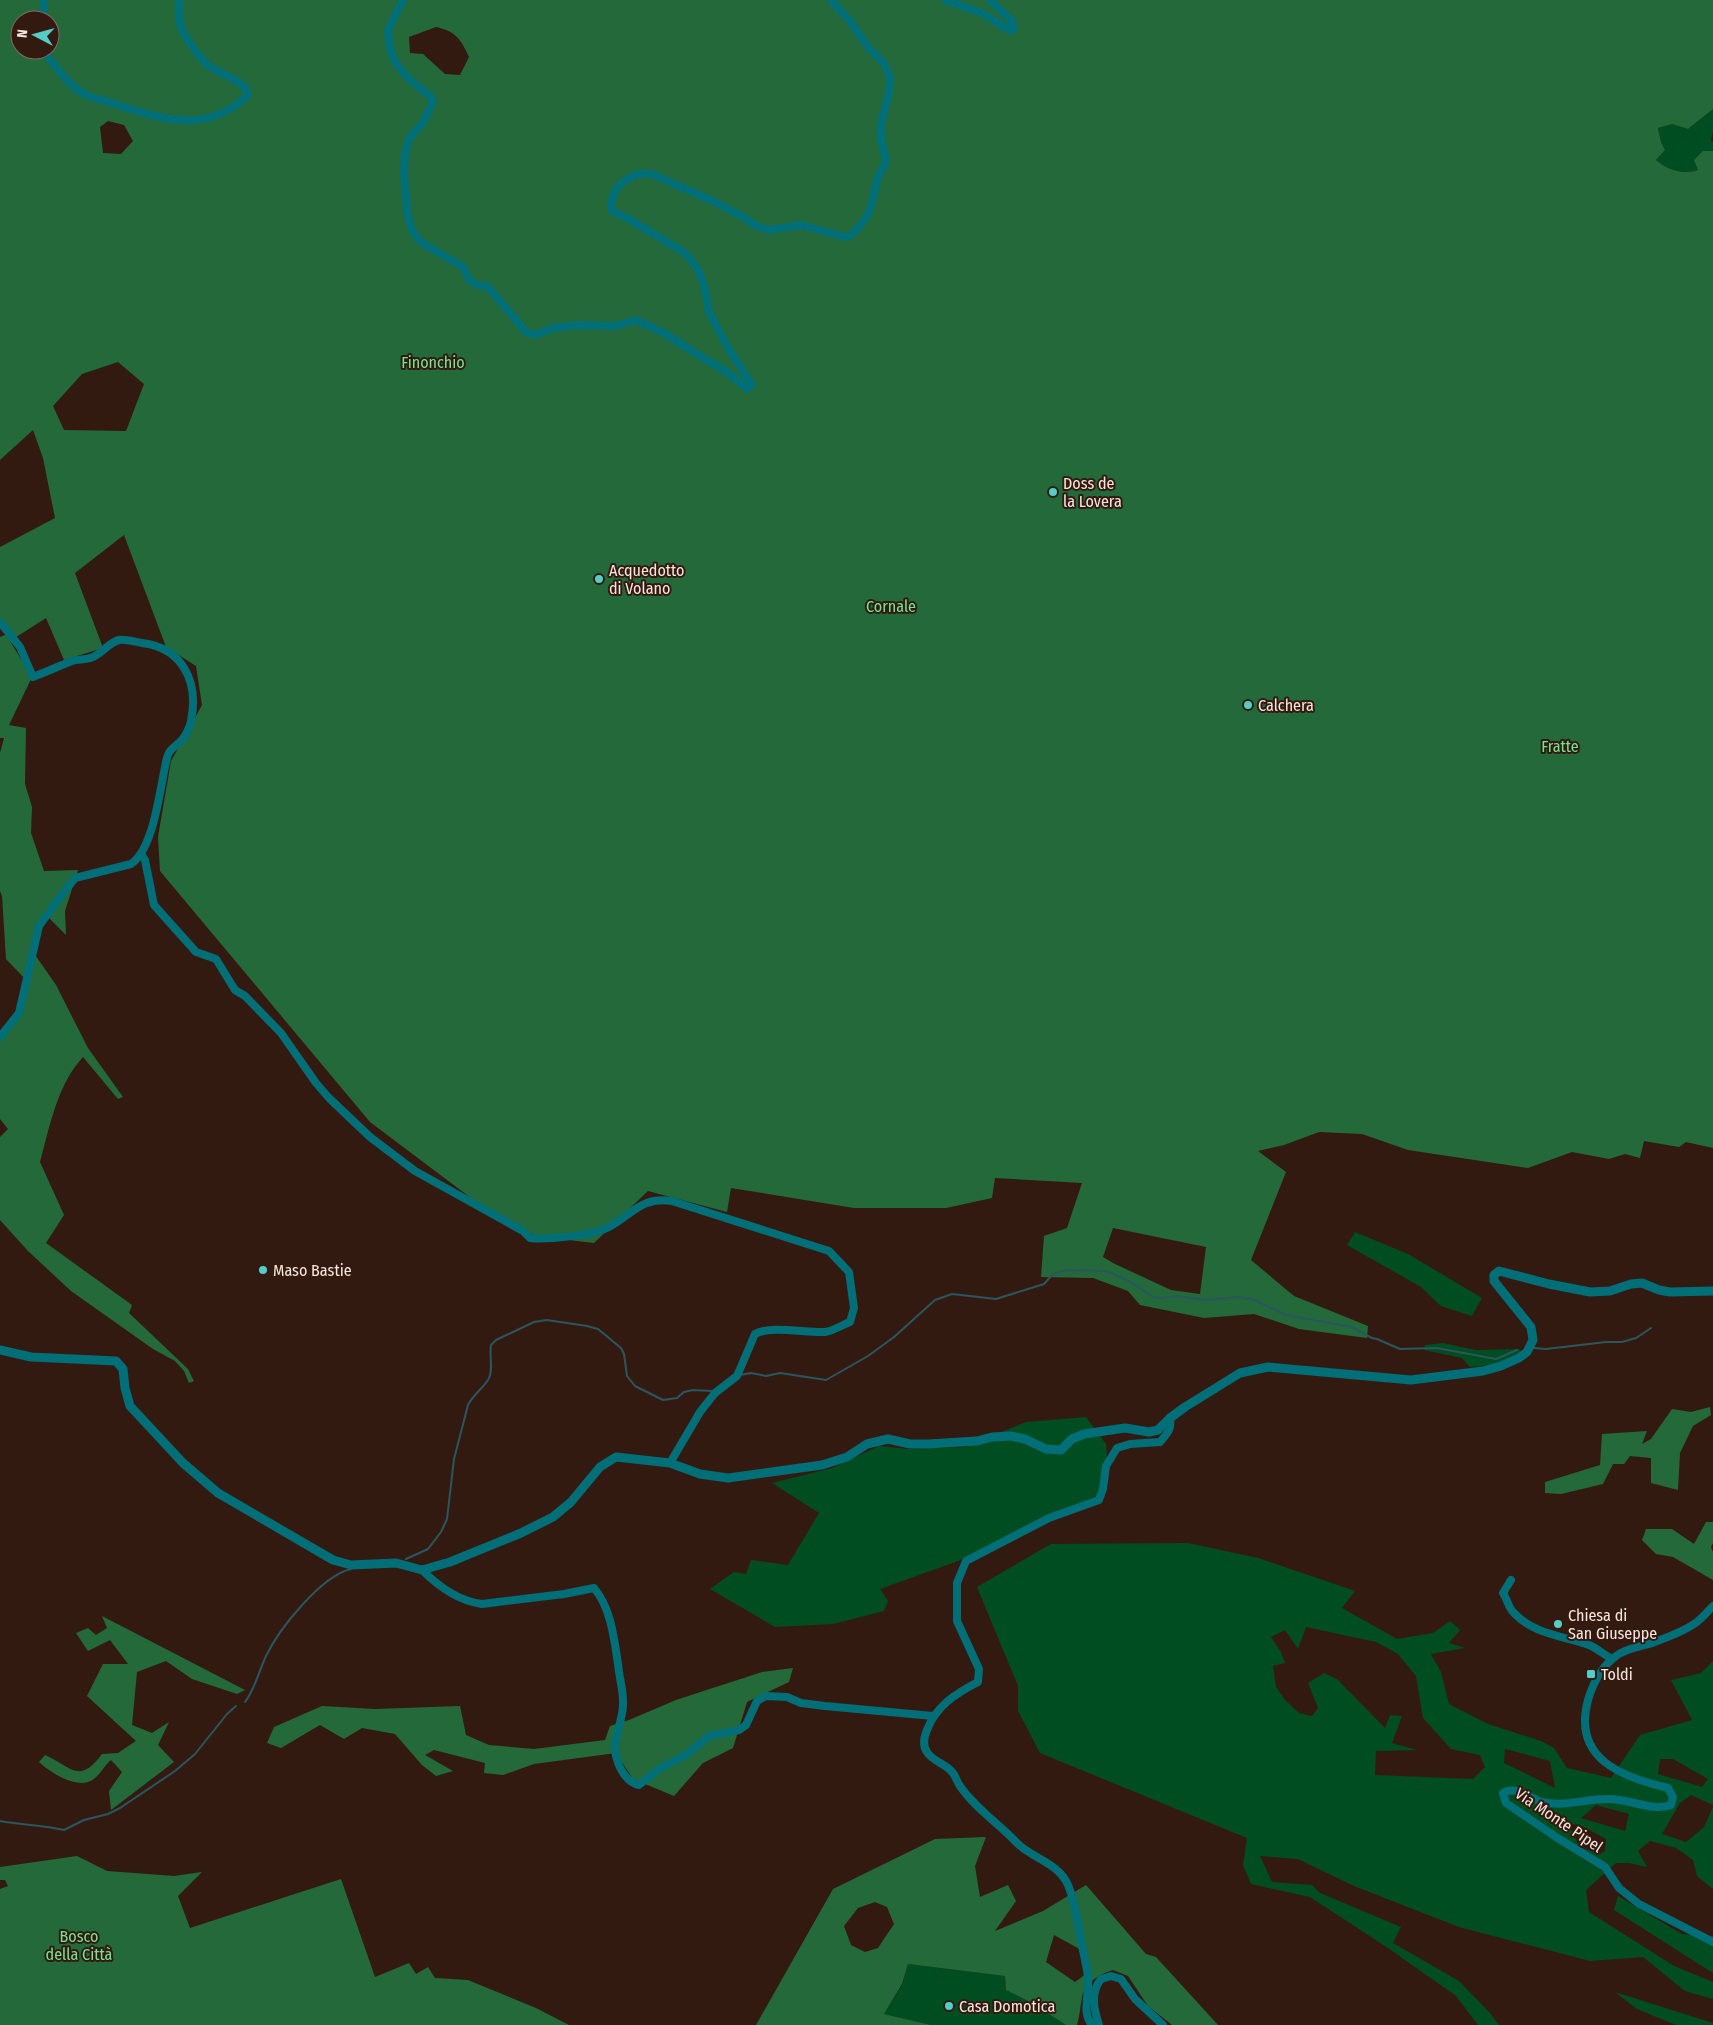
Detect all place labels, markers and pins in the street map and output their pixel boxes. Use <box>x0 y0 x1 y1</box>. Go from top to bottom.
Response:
place label: Doss de la Lovera <box>1063 474 1122 511</box>
marker: Doss de la Lovera <box>1047 486 1059 498</box>
place label: Acquedotto di Volano <box>609 561 684 598</box>
marker: Acquedotto di Volano <box>593 573 605 585</box>
place label: Calchera <box>1258 696 1314 715</box>
marker: Calchera <box>1242 699 1254 711</box>
place label: Maso Bastie <box>273 1261 352 1280</box>
marker: Maso Bastie <box>257 1264 269 1276</box>
place label: Chiesa di San Giuseppe <box>1568 1606 1657 1643</box>
marker: Chiesa di San Giuseppe <box>1552 1618 1564 1630</box>
place label: Toldi <box>1601 1665 1633 1684</box>
marker: Toldi <box>1585 1668 1597 1680</box>
place label: Casa Domotica <box>959 1997 1055 2016</box>
marker: Casa Domotica <box>943 2000 955 2012</box>

